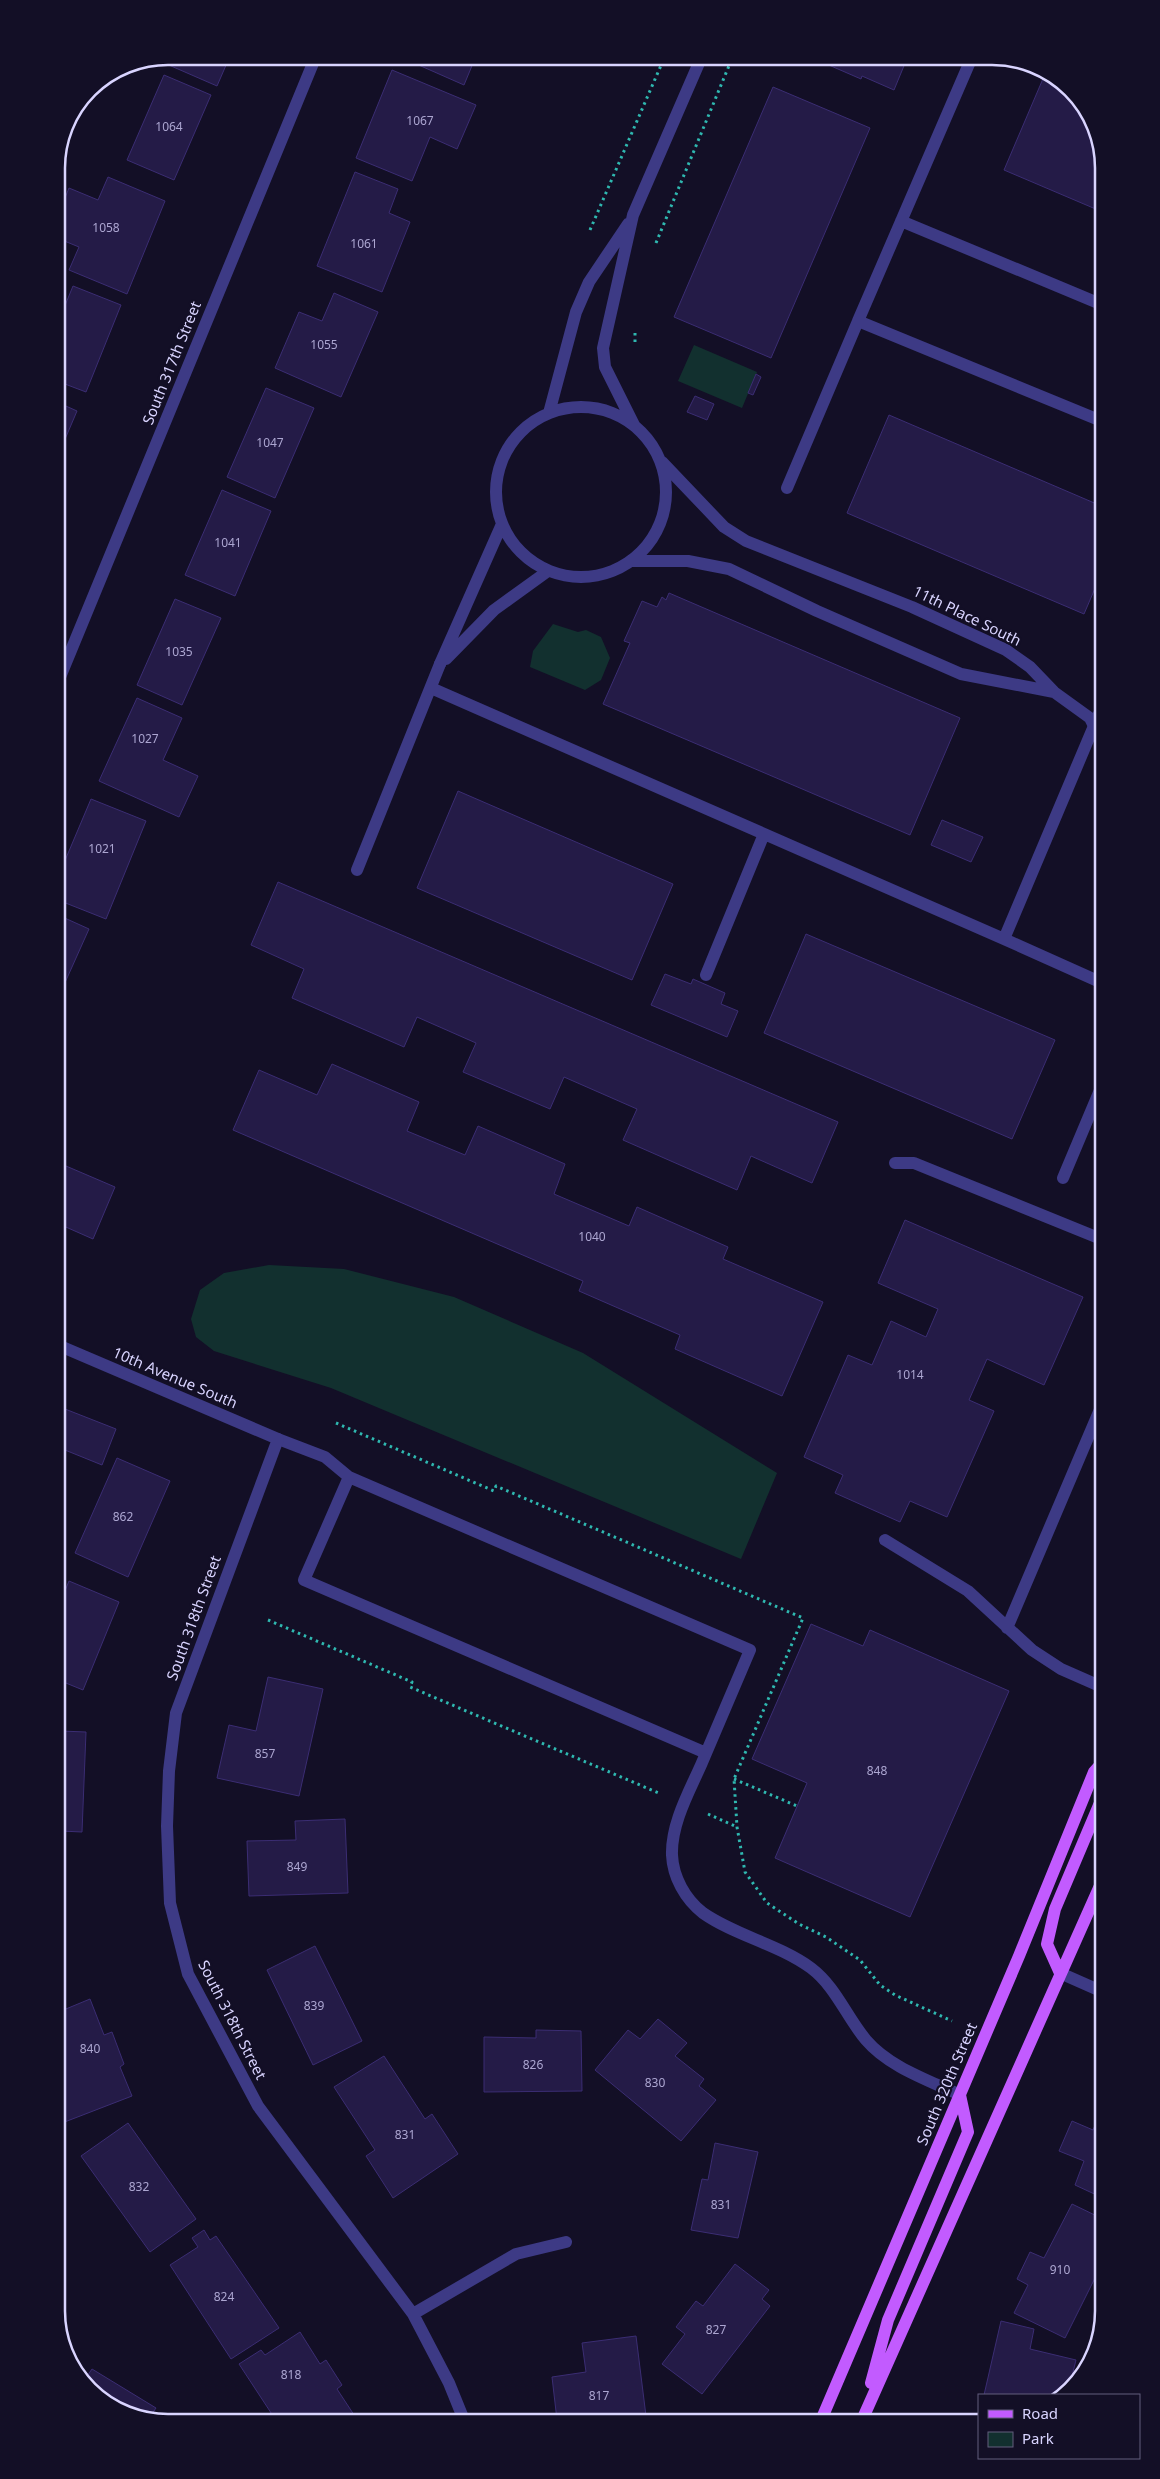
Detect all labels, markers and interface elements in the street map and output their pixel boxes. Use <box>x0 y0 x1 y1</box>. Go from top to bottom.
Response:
house number: 1067 <box>406 112 434 129</box>
house number: 1064 <box>155 118 183 135</box>
house number: 1058 <box>92 219 120 236</box>
house number: 1061 <box>350 235 378 252</box>
street label: South 317th Street <box>137 297 205 427</box>
house number: 1055 <box>310 336 338 353</box>
house number: 1047 <box>256 434 284 451</box>
house number: 1041 <box>214 534 242 551</box>
street label: 11th Place South <box>910 580 1025 650</box>
house number: 1035 <box>165 643 193 660</box>
house number: 1027 <box>131 730 159 747</box>
house number: 1021 <box>88 840 116 857</box>
house number: 1040 <box>578 1228 606 1245</box>
street label: 10th Avenue South <box>110 1342 241 1412</box>
house number: 1014 <box>896 1366 924 1383</box>
house number: 862 <box>113 1508 133 1525</box>
street label: South 318th Street <box>161 1552 225 1683</box>
house number: 857 <box>255 1745 275 1762</box>
house number: 848 <box>867 1762 887 1779</box>
house number: 849 <box>287 1858 307 1875</box>
street label: South 318th Street <box>194 1956 272 2083</box>
house number: 839 <box>304 1997 324 2014</box>
street label: South 320th Street <box>911 2019 981 2148</box>
house number: 840 <box>80 2040 100 2057</box>
house number: 826 <box>523 2056 543 2073</box>
house number: 830 <box>645 2074 665 2091</box>
house number: 831 <box>395 2126 415 2143</box>
house number: 832 <box>129 2178 149 2195</box>
house number: 831 <box>711 2196 731 2213</box>
house number: 910 <box>1050 2261 1070 2278</box>
house number: 824 <box>214 2288 234 2305</box>
house number: 827 <box>706 2321 726 2338</box>
house number: 818 <box>281 2366 301 2383</box>
house number: 817 <box>589 2387 609 2404</box>
legend <box>978 2394 1140 2459</box>
text: Road <box>1022 2403 1058 2423</box>
text: Park <box>1022 2428 1054 2448</box>

